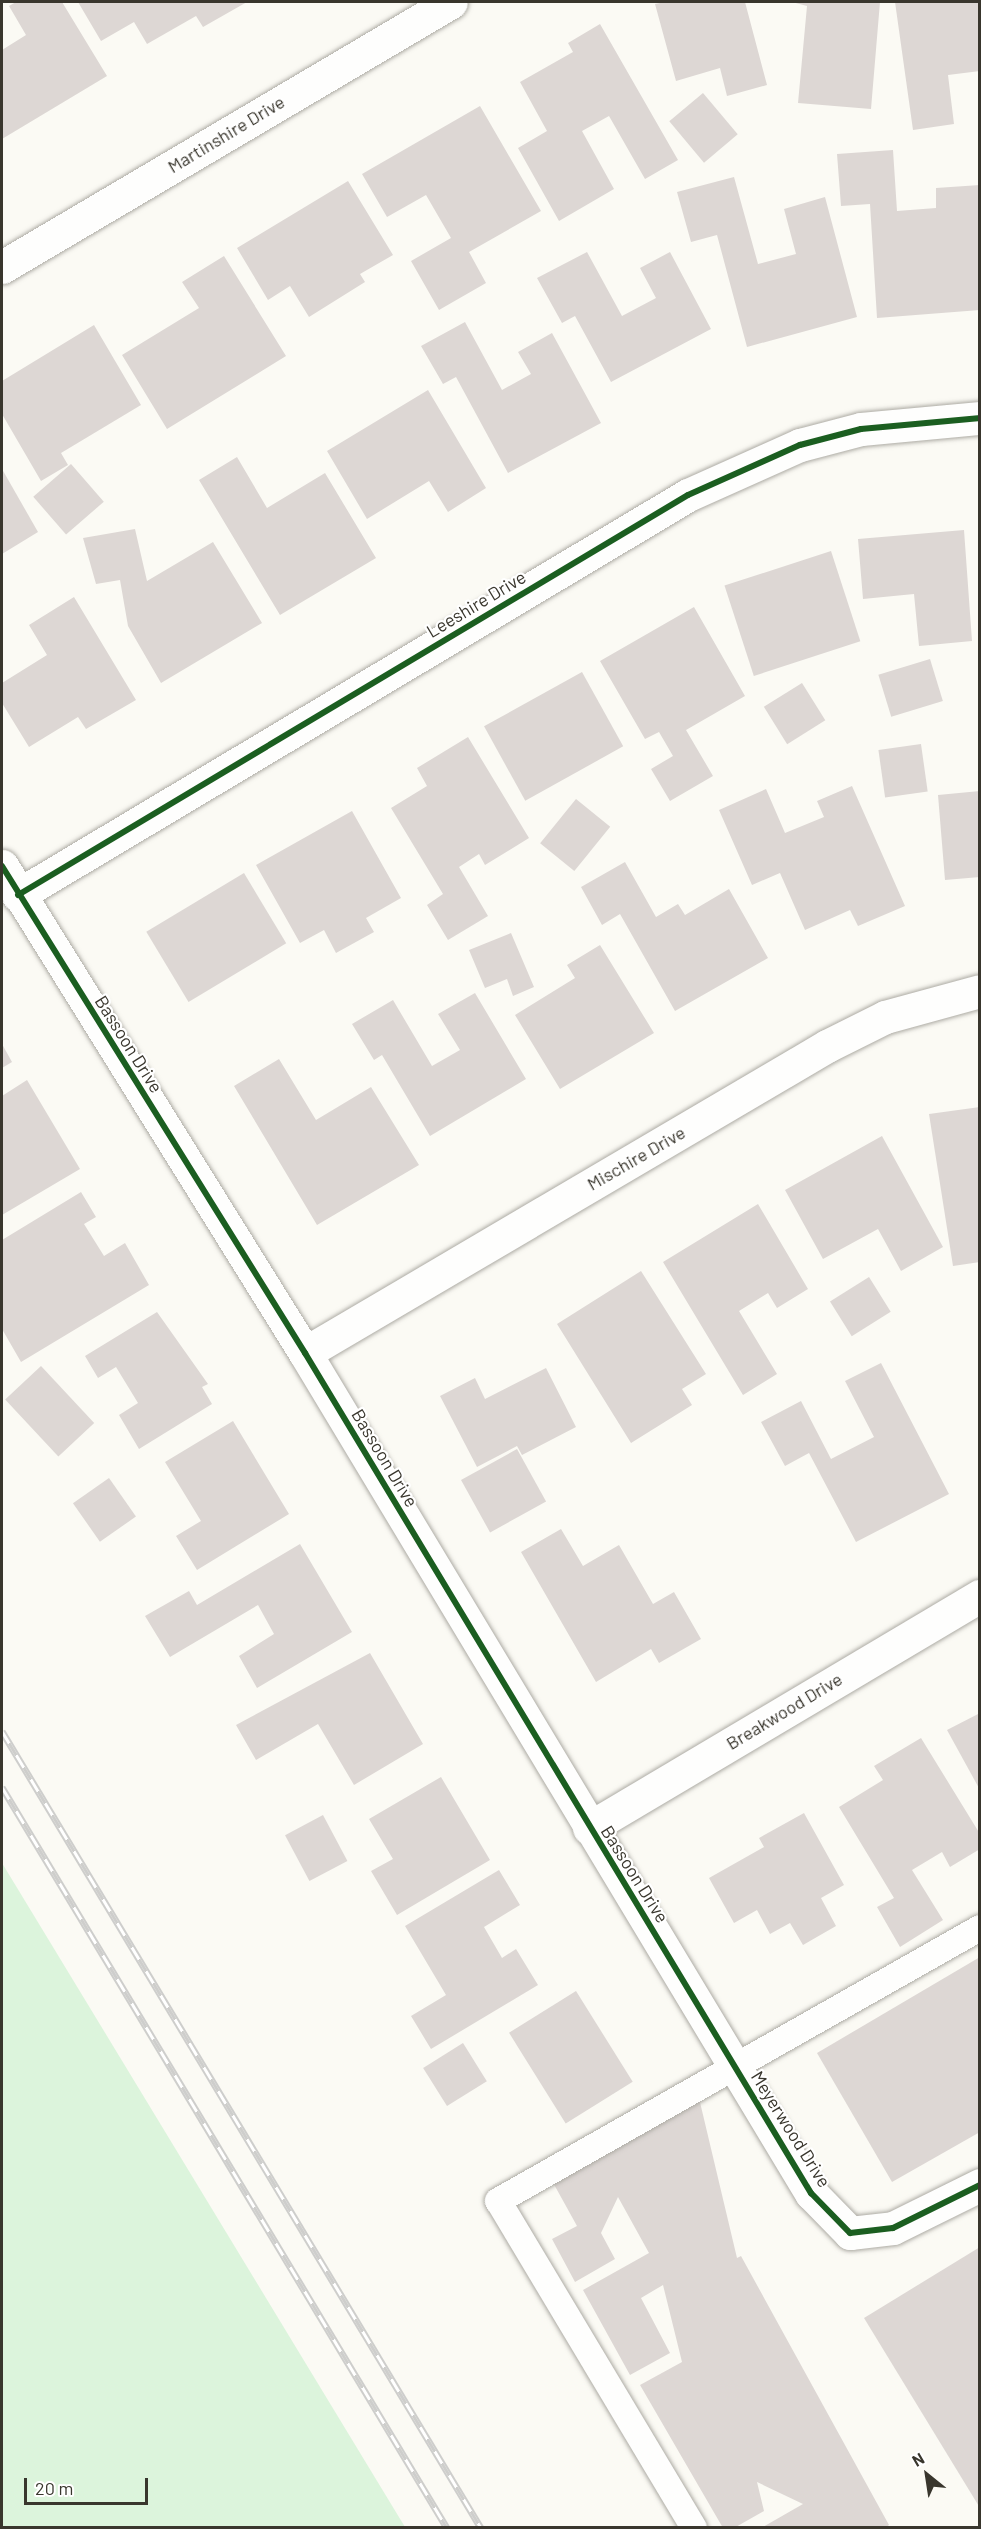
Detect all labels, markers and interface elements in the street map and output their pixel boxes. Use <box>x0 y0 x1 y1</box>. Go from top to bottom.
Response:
street label: Martinshire Drive <box>164 91 288 177</box>
street label: Leeshire Drive <box>422 566 530 642</box>
street label: Bassoon Drive <box>91 991 167 1097</box>
street label: Mischire Drive <box>583 1121 689 1195</box>
street label: Bassoon Drive <box>347 1405 423 1511</box>
street label: Breakwood Drive <box>722 1668 846 1754</box>
street label: Bassoon Drive <box>597 1821 673 1927</box>
street label: Meyerwood Drive <box>747 2067 835 2191</box>
north arrow <box>897 2445 957 2505</box>
text: N <box>908 2448 927 2470</box>
scale bar <box>27 2466 152 2504</box>
text: 20 m <box>35 2477 73 2499</box>

